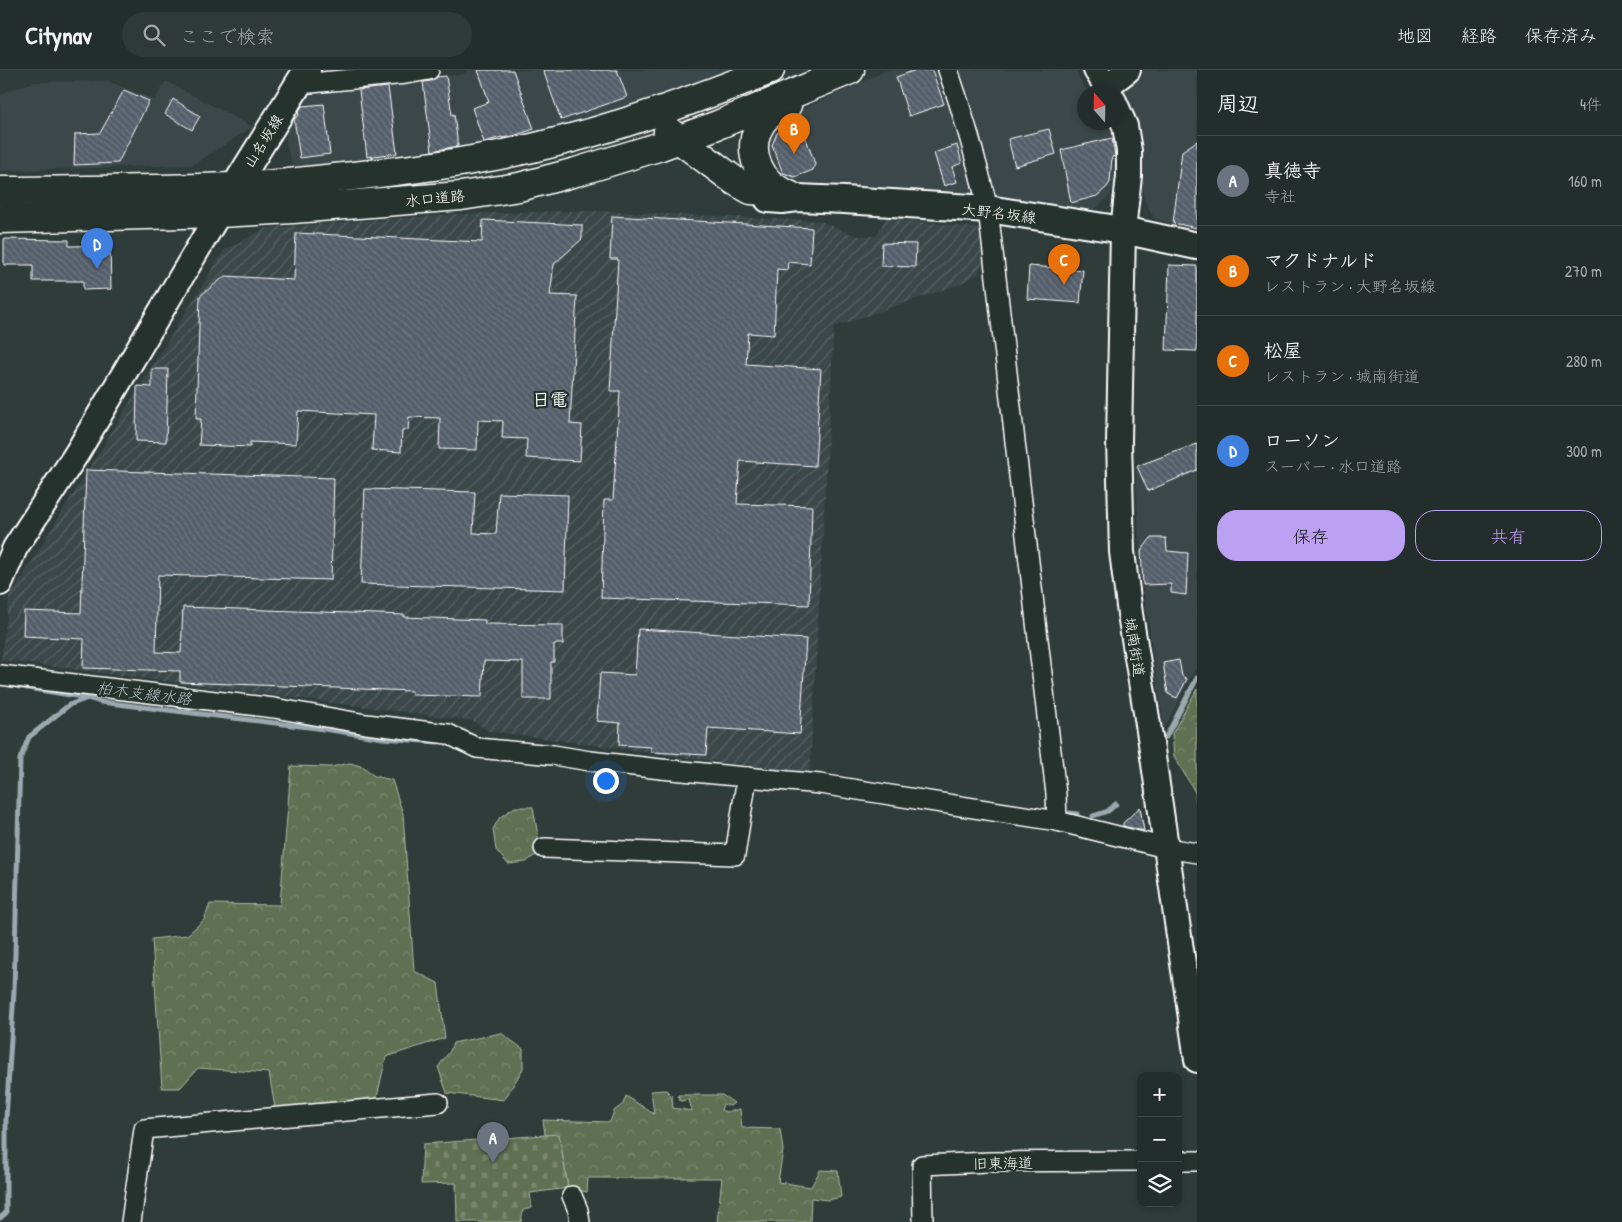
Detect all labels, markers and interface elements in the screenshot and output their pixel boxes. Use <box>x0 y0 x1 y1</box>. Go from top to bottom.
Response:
search box <box>122 12 472 57</box>
text: Citynav <box>25 19 92 51</box>
icon: search <box>140 21 168 49</box>
text: ここで検索 <box>180 23 275 49</box>
text: 地図 <box>1397 23 1433 48</box>
text: 経路 <box>1461 23 1497 48</box>
text: 保存済み <box>1525 23 1597 48</box>
north arrow <box>1077 85 1122 130</box>
text: 周辺 <box>1217 89 1259 118</box>
text: 4件 <box>1580 93 1602 115</box>
street label: 山名坂線 <box>238 110 288 172</box>
pin: B <box>778 113 810 154</box>
text: 真徳寺 <box>1264 157 1321 183</box>
text: A <box>1229 170 1237 192</box>
text: 160 m <box>1568 170 1602 192</box>
street label: 水口道路 <box>404 184 466 212</box>
text: 寺社 <box>1264 185 1296 207</box>
street label: 大野名坂線 <box>960 198 1038 228</box>
pin: D <box>81 228 113 269</box>
pin: C <box>1048 244 1080 285</box>
text: マクドナルド <box>1264 247 1377 273</box>
text: B <box>1229 260 1237 282</box>
text: 270 m <box>1565 260 1602 282</box>
text: レストラン · 大野名坂線 <box>1264 275 1436 297</box>
text: 松屋 <box>1264 337 1302 363</box>
text: C <box>1229 350 1237 372</box>
text: 280 m <box>1566 350 1602 372</box>
text: レストラン · 城南街道 <box>1264 365 1420 387</box>
district label: 日電 <box>532 387 568 412</box>
text: ローソン <box>1264 427 1340 453</box>
text: D <box>1229 440 1237 462</box>
text: 300 m <box>1566 440 1602 462</box>
text: スーパー · 水口道路 <box>1264 455 1402 477</box>
button: 保存 <box>1217 510 1405 561</box>
button: 共有 <box>1415 510 1602 561</box>
street label: 城南街道 <box>1120 616 1150 678</box>
water label: 柏木支線水路 <box>95 676 194 710</box>
your location <box>593 768 619 794</box>
map controls <box>1137 1072 1182 1207</box>
button: + <box>1137 1072 1182 1117</box>
button: − <box>1137 1117 1182 1162</box>
pin: A <box>477 1122 509 1163</box>
street label: 旧東海道 <box>973 1152 1033 1174</box>
button: layers <box>1137 1162 1182 1207</box>

